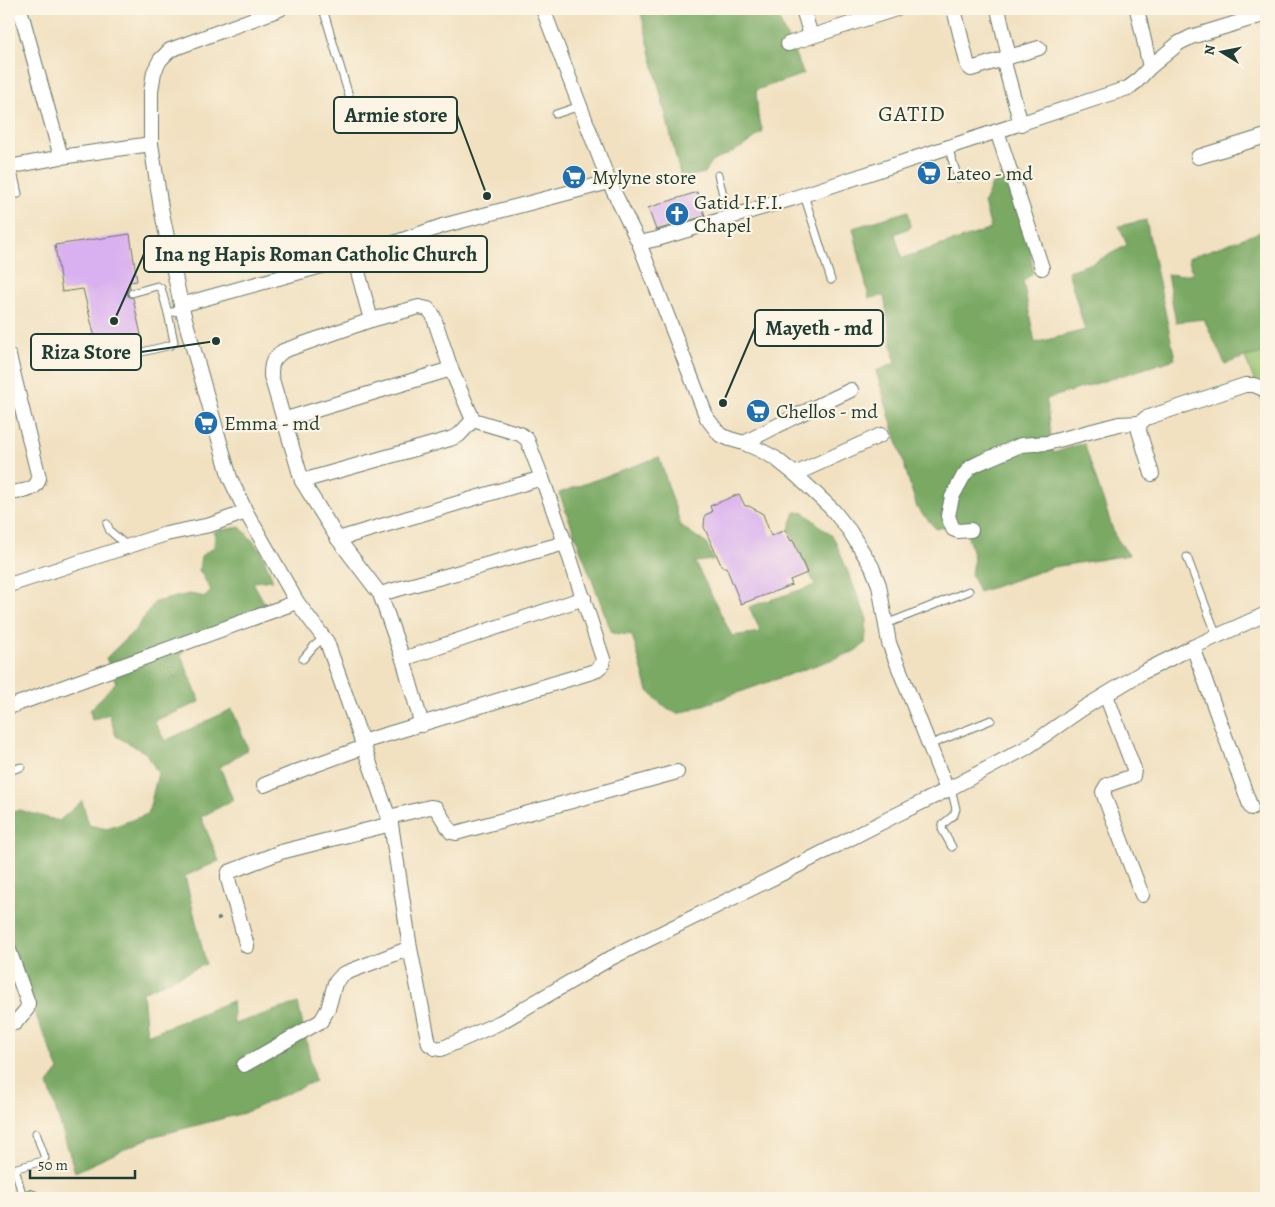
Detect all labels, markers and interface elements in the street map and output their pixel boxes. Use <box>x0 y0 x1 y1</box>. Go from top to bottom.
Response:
north arrow <box>1198 28 1248 78</box>
text: N <box>1199 43 1220 57</box>
callout: Armie store <box>334 97 457 133</box>
district label: GATID <box>878 99 946 129</box>
text: Armie store <box>344 101 448 129</box>
supermarket icon: Lateo - md <box>916 160 942 186</box>
place label: Lateo - md <box>946 160 1033 187</box>
supermarket icon: Mylyne store <box>561 164 587 190</box>
place label: Mylyne store <box>592 164 696 191</box>
place label: Gatid I.F.I. Chapel <box>694 189 783 239</box>
church icon: Gatid I.F.I. Chapel <box>664 201 690 227</box>
callout: Ina ng Hapis Roman Catholic Church <box>144 236 487 272</box>
text: Ina ng Hapis Roman Catholic Church <box>155 240 477 268</box>
callout: Mayeth - md <box>755 310 883 346</box>
text: Mayeth - md <box>765 314 874 342</box>
callout: Riza Store <box>31 334 141 370</box>
text: Riza Store <box>41 338 131 366</box>
supermarket icon: Chellos - md <box>745 398 771 424</box>
place label: Chellos - md <box>776 398 878 425</box>
supermarket icon: Emma - md <box>193 410 219 436</box>
place label: Emma - md <box>224 410 320 437</box>
scale bar <box>30 1147 135 1179</box>
text: 50 m <box>38 1155 68 1175</box>

